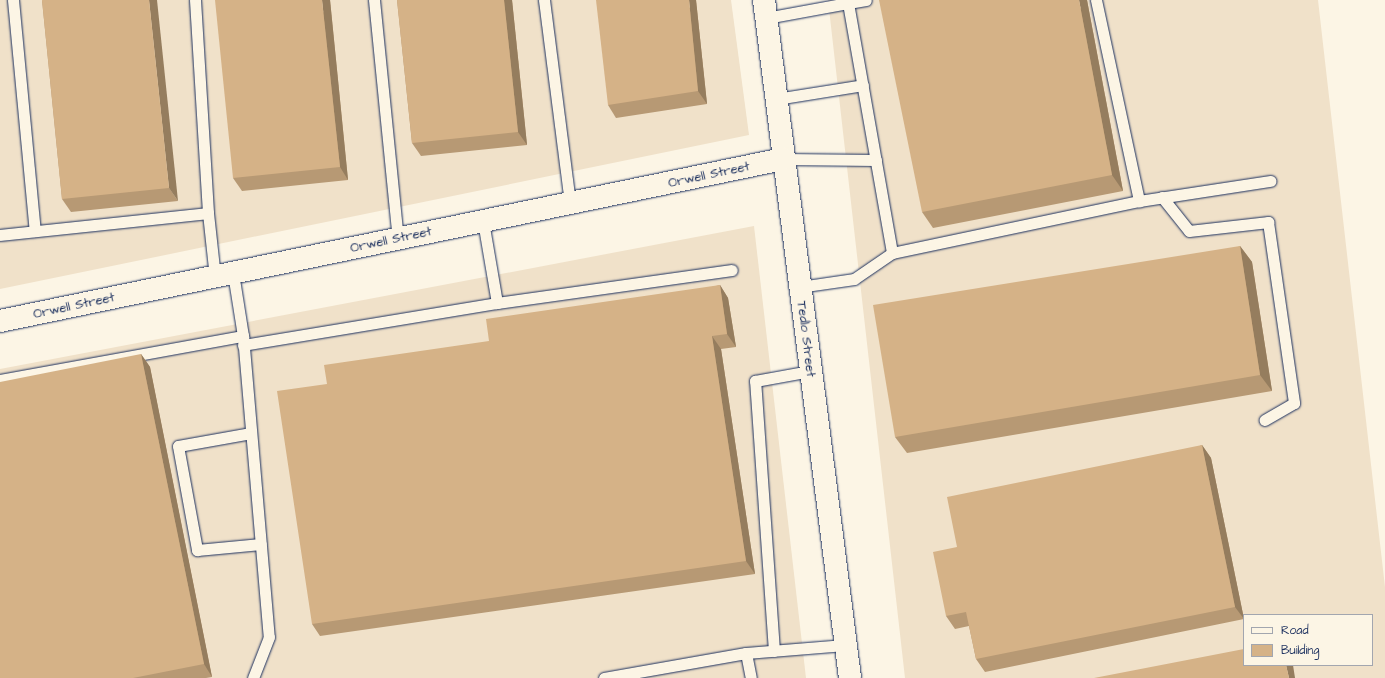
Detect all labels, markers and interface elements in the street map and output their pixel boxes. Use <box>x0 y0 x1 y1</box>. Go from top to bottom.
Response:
street label: Orwell Street <box>667 159 751 191</box>
street label: Orwell Street <box>349 224 433 256</box>
street label: Orwell Street <box>32 290 116 322</box>
street label: Tedlo Street <box>794 300 818 378</box>
legend <box>1243 614 1373 666</box>
text: Road <box>1281 622 1309 639</box>
text: Building <box>1281 642 1319 659</box>

